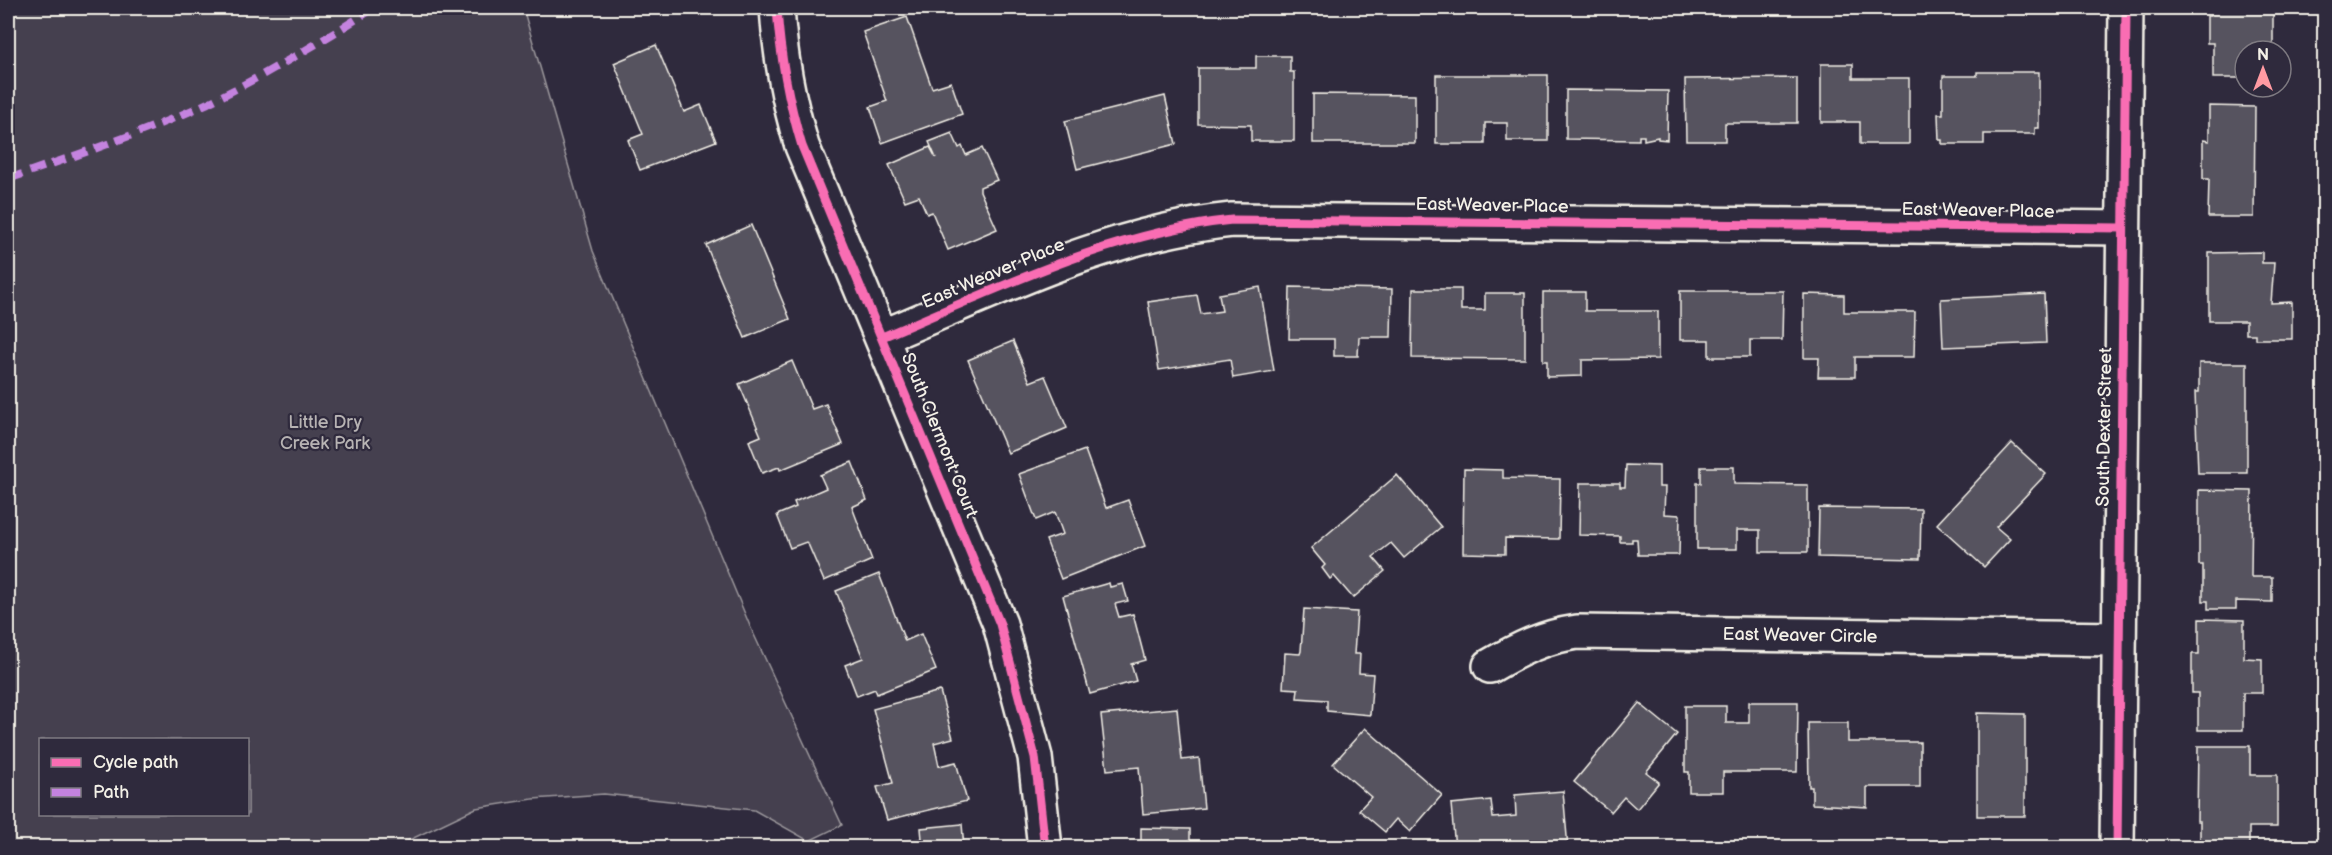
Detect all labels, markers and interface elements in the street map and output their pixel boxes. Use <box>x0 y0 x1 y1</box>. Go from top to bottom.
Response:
north arrow <box>2233 39 2293 99</box>
text: N <box>2257 46 2269 65</box>
street label: East Weaver Place <box>1415 194 1569 217</box>
street label: East Weaver Place <box>1901 199 2055 222</box>
street label: East Weaver Place <box>919 234 1068 313</box>
street label: South Dexter Street <box>2093 347 2116 507</box>
street label: South Clermont Court <box>897 350 982 521</box>
park label: Little Dry Creek Park <box>280 412 370 454</box>
street label: East Weaver Circle <box>1722 624 1878 647</box>
legend <box>39 738 249 816</box>
text: Cycle path <box>93 752 179 773</box>
text: Path <box>93 782 129 803</box>

